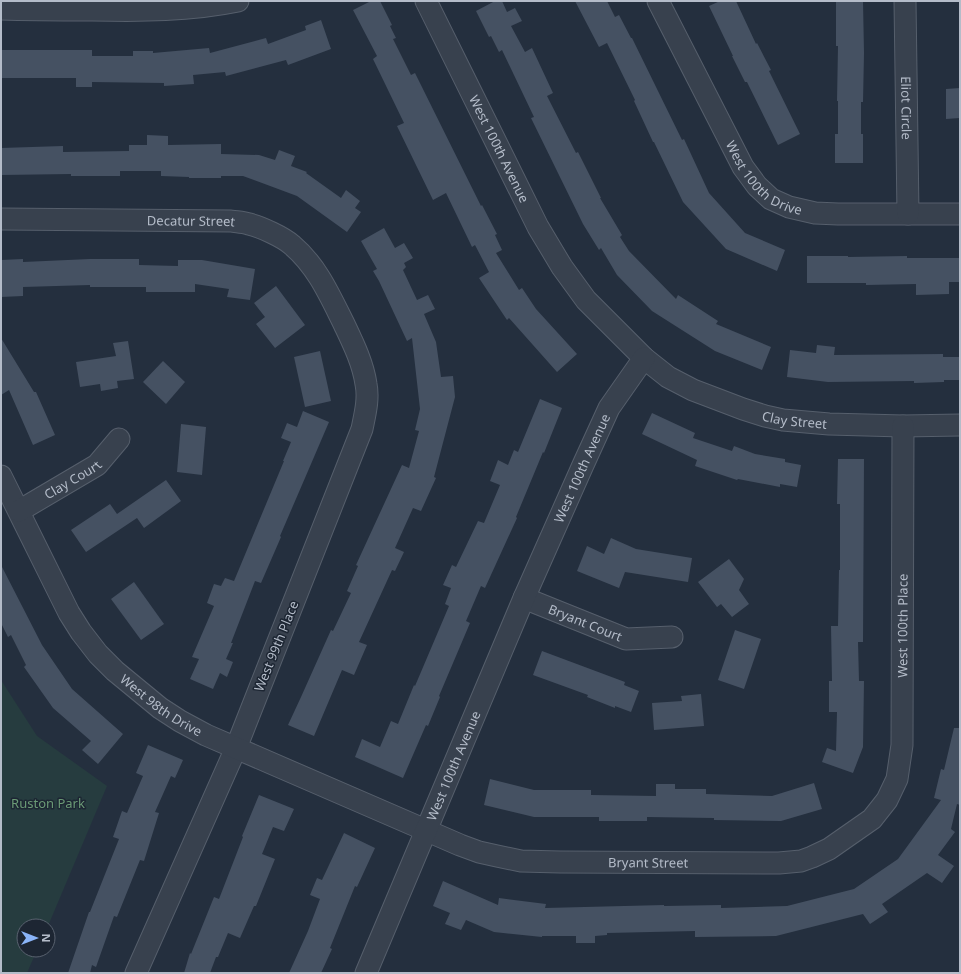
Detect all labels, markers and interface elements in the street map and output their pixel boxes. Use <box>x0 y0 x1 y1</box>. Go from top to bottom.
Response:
street label: Eliot Circle <box>897 76 916 140</box>
street label: West 100th Avenue <box>465 92 533 206</box>
street label: West 100th Drive <box>722 137 804 219</box>
street label: Decatur Street <box>147 211 237 231</box>
street label: Clay Street <box>760 407 828 433</box>
street label: West 100th Avenue <box>550 411 614 526</box>
street label: Clay Court <box>41 457 106 503</box>
street label: West 100th Place <box>893 574 912 678</box>
street label: West 99th Place <box>250 598 302 694</box>
street label: Bryant Court <box>546 600 625 646</box>
street label: West 98th Drive <box>117 670 205 740</box>
street label: West 100th Avenue <box>422 708 485 823</box>
park label: Ruston Park <box>11 794 85 812</box>
street label: Bryant Street <box>608 853 689 872</box>
north arrow <box>16 918 56 958</box>
text: N <box>39 934 54 942</box>

